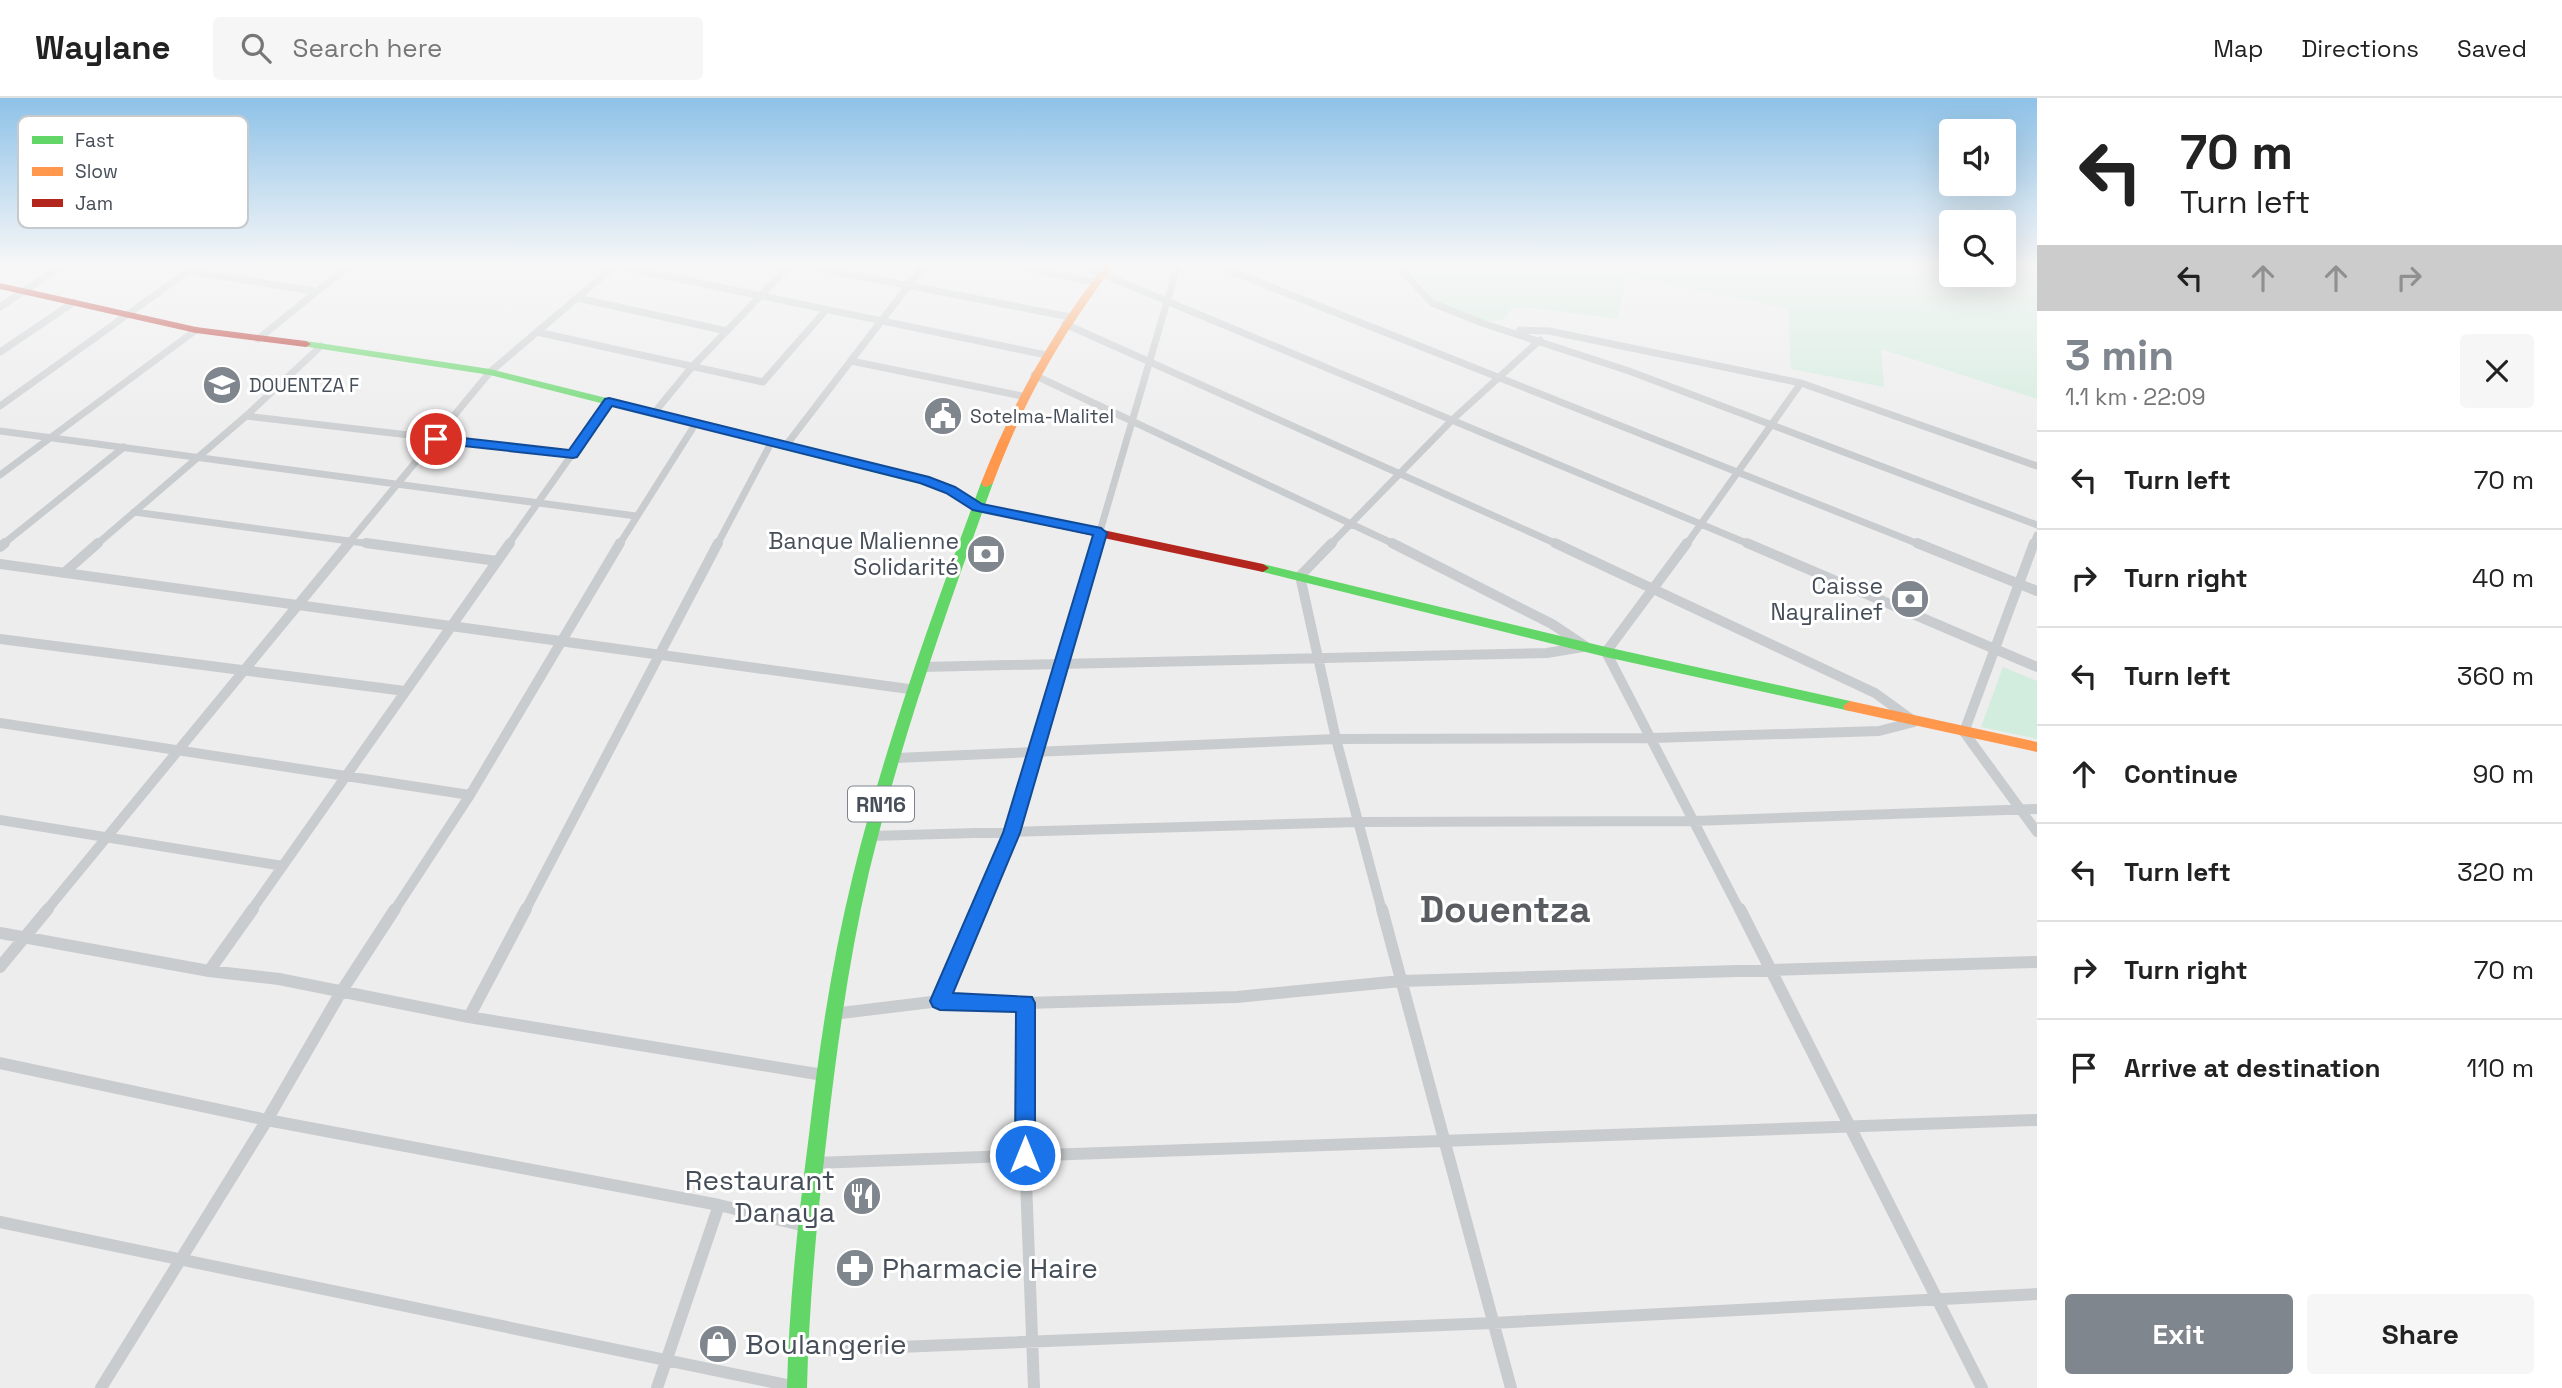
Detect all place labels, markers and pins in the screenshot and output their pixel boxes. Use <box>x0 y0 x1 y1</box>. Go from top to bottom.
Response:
school or university icon: DOUENTZA F <box>201 364 243 406</box>
place label: DOUENTZA F <box>249 373 359 398</box>
public building icon: Sotelma-Malitel <box>922 395 964 437</box>
place label: Sotelma-Malitel <box>970 404 1114 429</box>
pin <box>406 409 466 469</box>
place label: Banque Malienne Solidarité <box>768 526 959 582</box>
bank icon: Banque Malienne Solidarité <box>965 533 1007 575</box>
place label: Caisse Nayralinef <box>1771 571 1883 627</box>
bank icon: Caisse Nayralinef <box>1889 578 1931 620</box>
place label: Restaurant Danaya <box>685 1162 835 1230</box>
restaurant icon: Restaurant Danaya <box>841 1175 883 1217</box>
pharmacy icon: Pharmacie Haire <box>834 1247 876 1289</box>
place label: Pharmacie Haire <box>882 1250 1098 1286</box>
shop icon: Boulangerie <box>697 1323 739 1365</box>
place label: Boulangerie <box>745 1326 907 1362</box>

